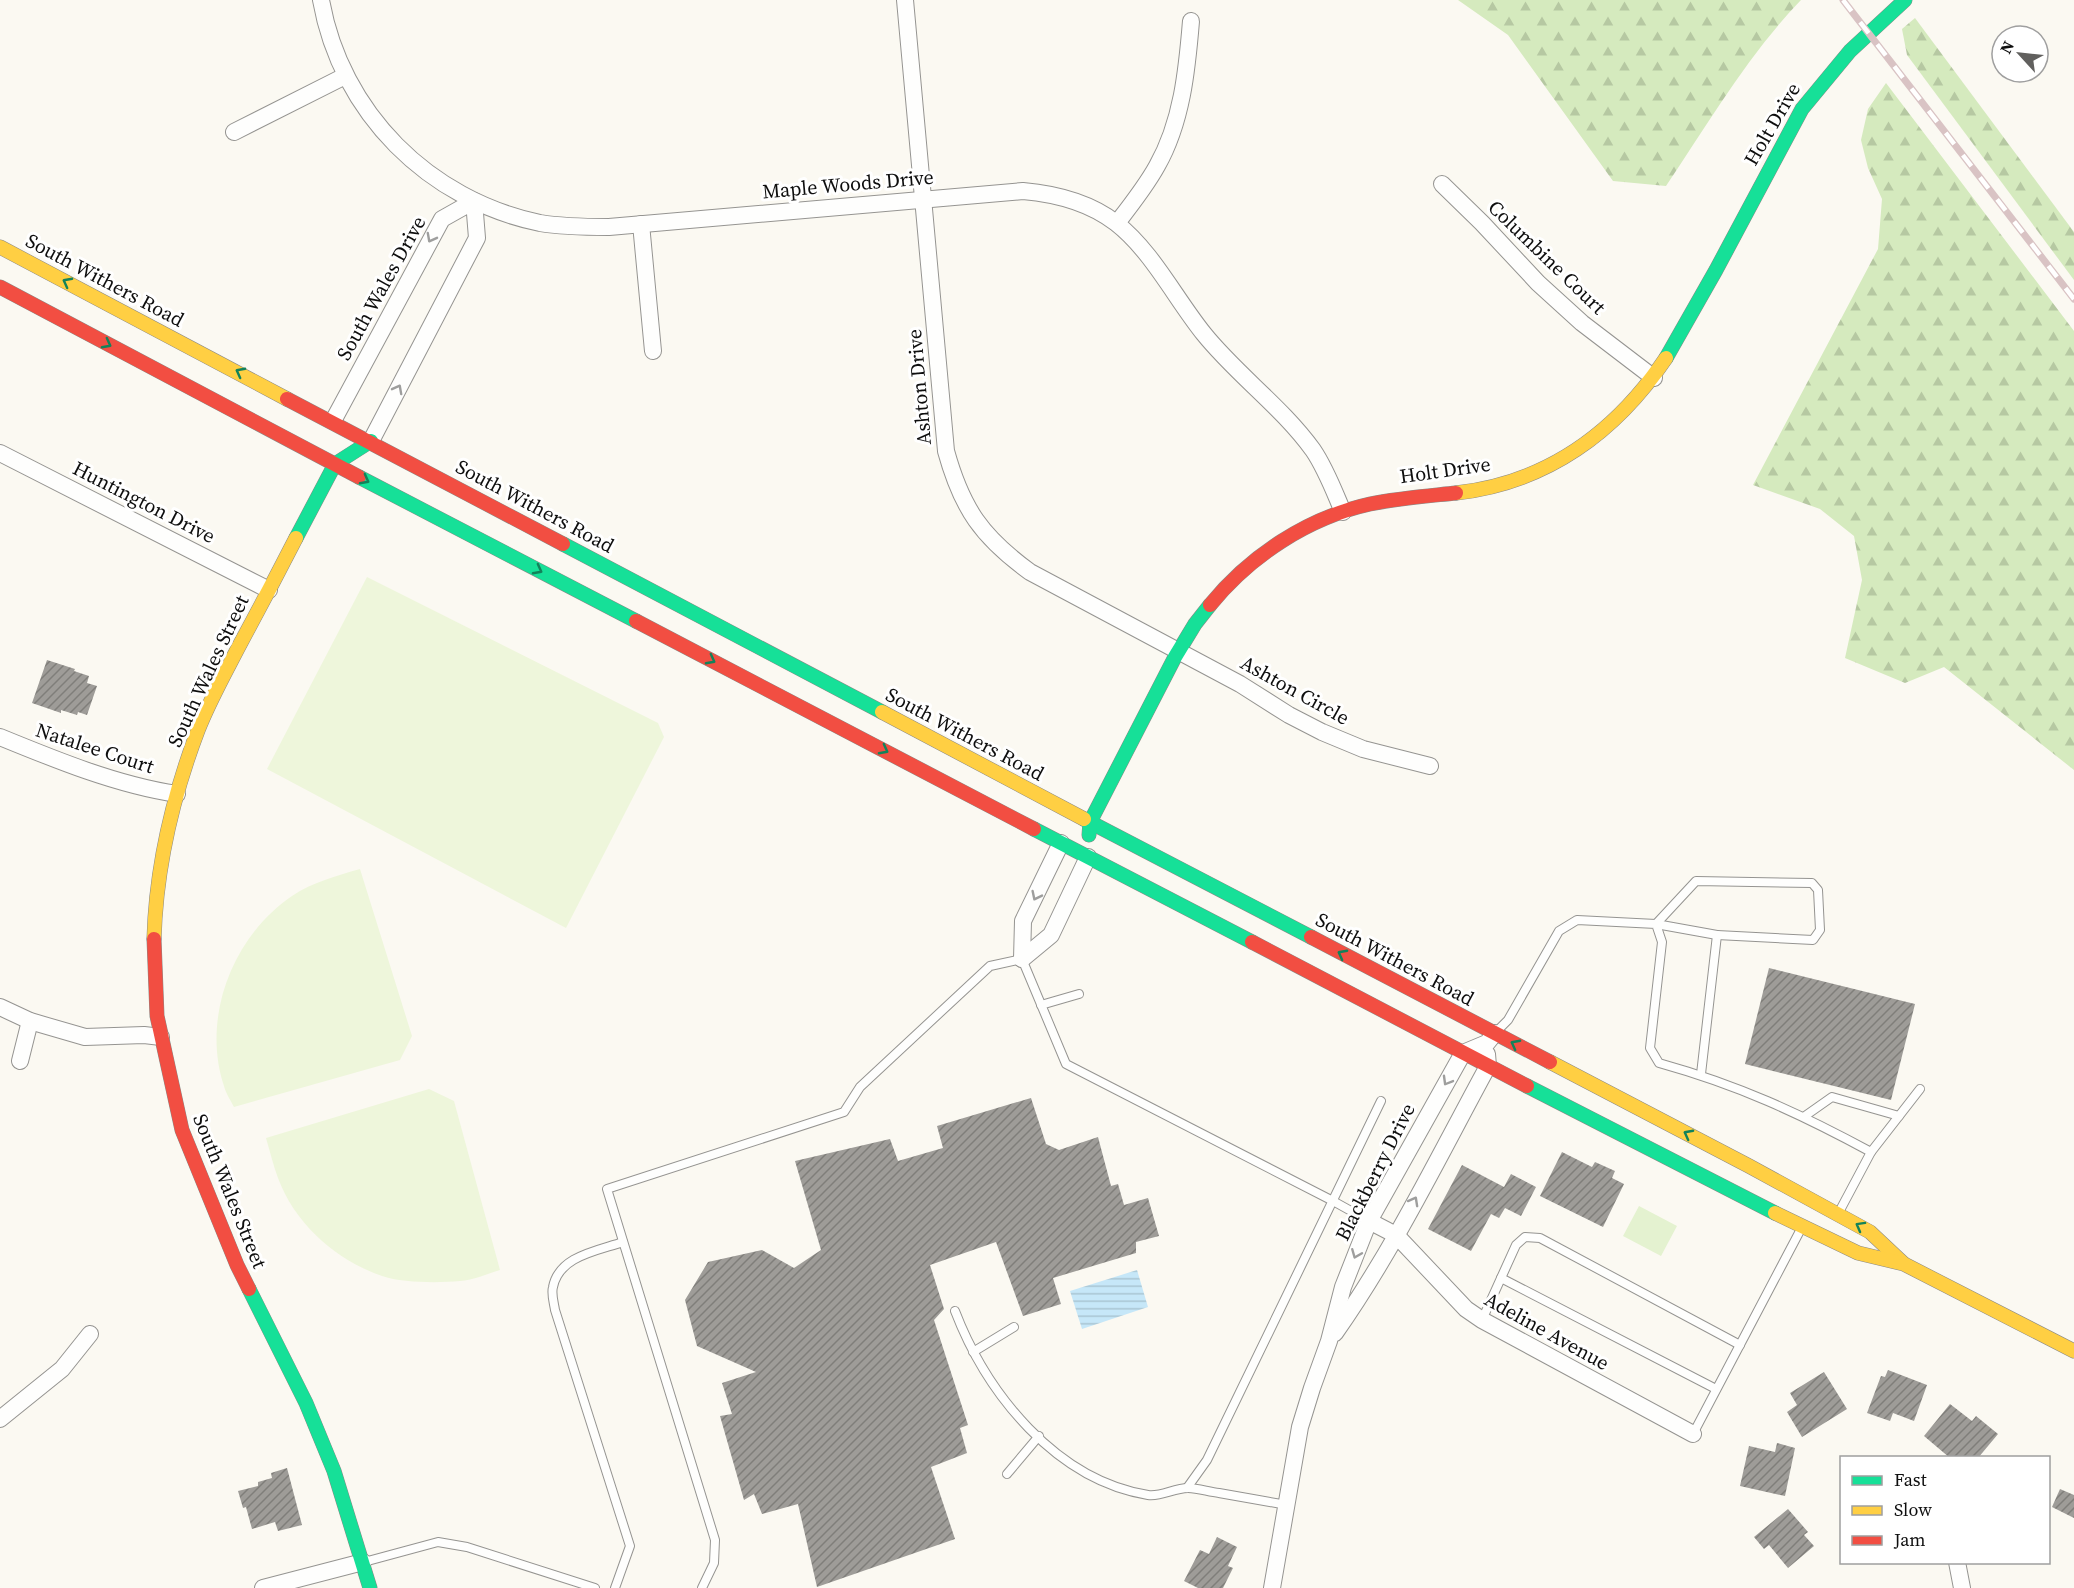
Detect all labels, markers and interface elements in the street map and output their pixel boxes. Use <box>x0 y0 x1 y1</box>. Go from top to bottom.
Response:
north arrow <box>1990 24 2050 84</box>
text: N <box>1994 37 2019 57</box>
street label: Holt Drive <box>1737 77 1807 171</box>
street label: Maple Woods Drive <box>761 163 935 205</box>
street label: Columbine Court <box>1482 194 1612 321</box>
street label: South Wales Drive <box>330 211 432 365</box>
street label: South Withers Road <box>21 226 190 334</box>
one-way arrow <box>427 232 438 243</box>
one-way arrow <box>63 278 74 289</box>
street label: Ashton Drive <box>900 328 938 446</box>
one-way arrow <box>101 337 112 348</box>
one-way arrow <box>235 368 246 380</box>
one-way arrow <box>390 384 402 395</box>
street label: Holt Drive <box>1398 450 1492 490</box>
street label: South Withers Road <box>451 452 620 560</box>
street label: Huntington Drive <box>68 454 220 550</box>
one-way arrow <box>359 473 369 484</box>
one-way arrow <box>532 563 542 574</box>
street label: South Wales Street <box>161 590 256 751</box>
street label: Ashton Circle <box>1236 649 1354 731</box>
one-way arrow <box>704 653 715 664</box>
street label: South Withers Road <box>881 680 1050 788</box>
street label: Natalee Court <box>32 716 158 780</box>
one-way arrow <box>877 743 888 755</box>
one-way arrow <box>1031 889 1043 900</box>
street label: South Withers Road <box>1311 905 1480 1013</box>
one-way arrow <box>1338 950 1348 961</box>
one-way arrow <box>1511 1040 1521 1051</box>
one-way arrow <box>1443 1075 1454 1086</box>
street label: Blackberry Drive <box>1328 1098 1422 1246</box>
street label: South Wales Street <box>186 1110 274 1273</box>
one-way arrow <box>1684 1130 1694 1141</box>
one-way arrow <box>1407 1197 1418 1207</box>
one-way arrow <box>1856 1222 1866 1233</box>
one-way arrow <box>1351 1248 1364 1259</box>
street label: Adeline Avenue <box>1480 1285 1614 1377</box>
legend <box>1840 1456 2050 1564</box>
text: Fast <box>1894 1467 1927 1492</box>
text: Slow <box>1894 1497 1932 1522</box>
text: Jam <box>1893 1527 1926 1552</box>

